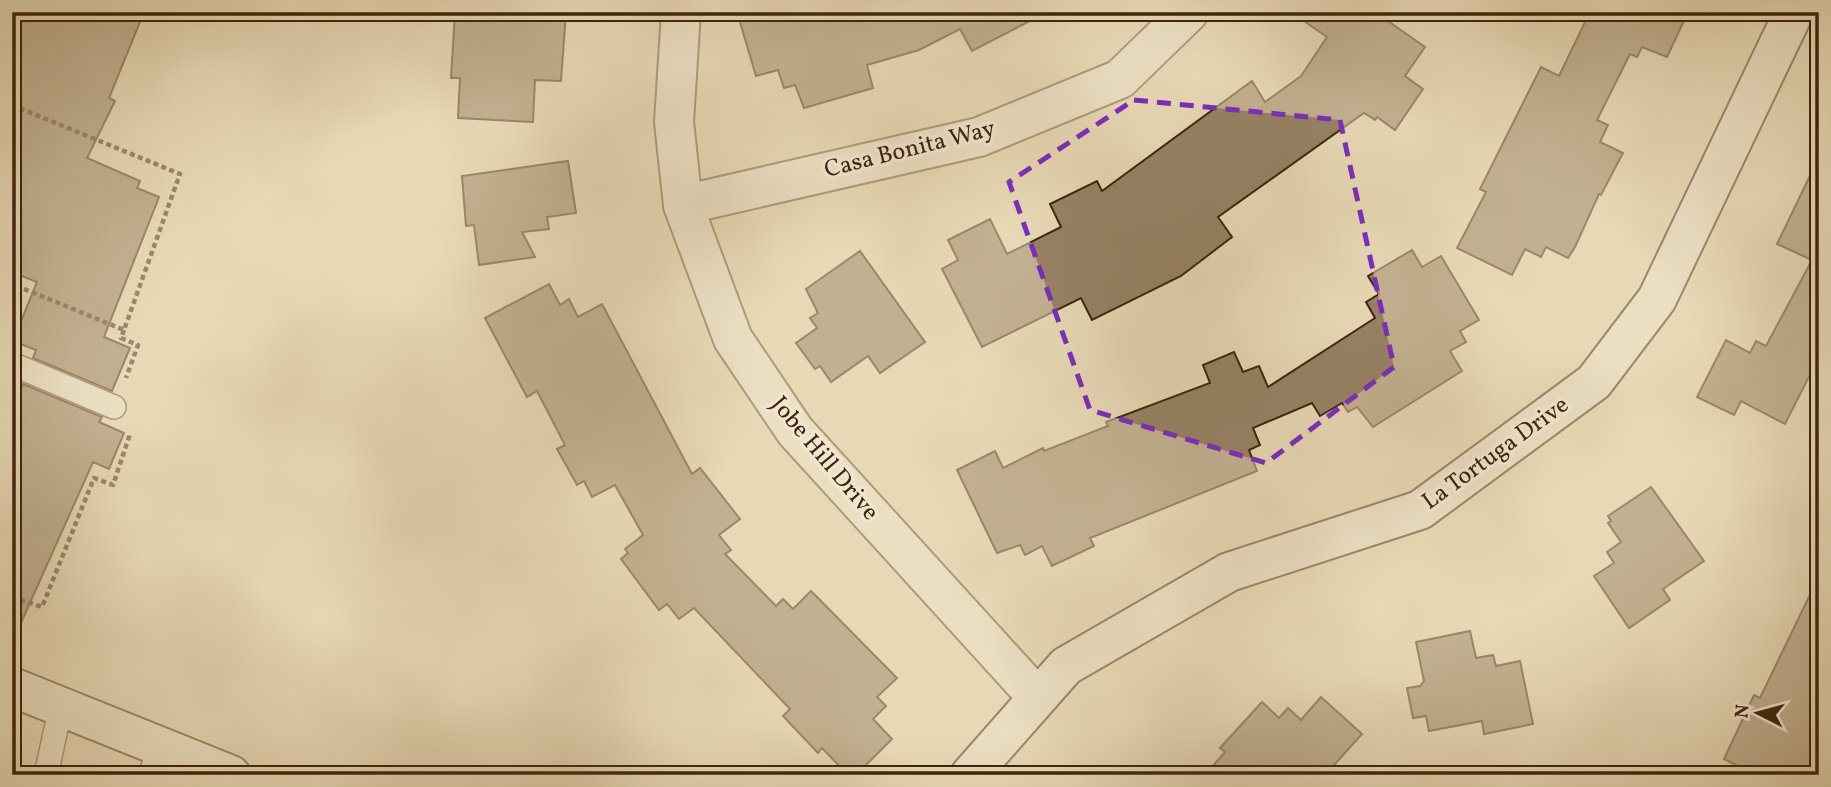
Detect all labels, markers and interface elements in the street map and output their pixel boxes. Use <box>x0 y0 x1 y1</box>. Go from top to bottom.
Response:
street label: Casa Bonita Way <box>821 112 999 188</box>
street label: La Tortuga Drive <box>1416 389 1576 519</box>
street label: Jobe Hill Drive <box>762 390 886 528</box>
north arrow <box>1722 678 1792 748</box>
text: N <box>1729 703 1757 720</box>

